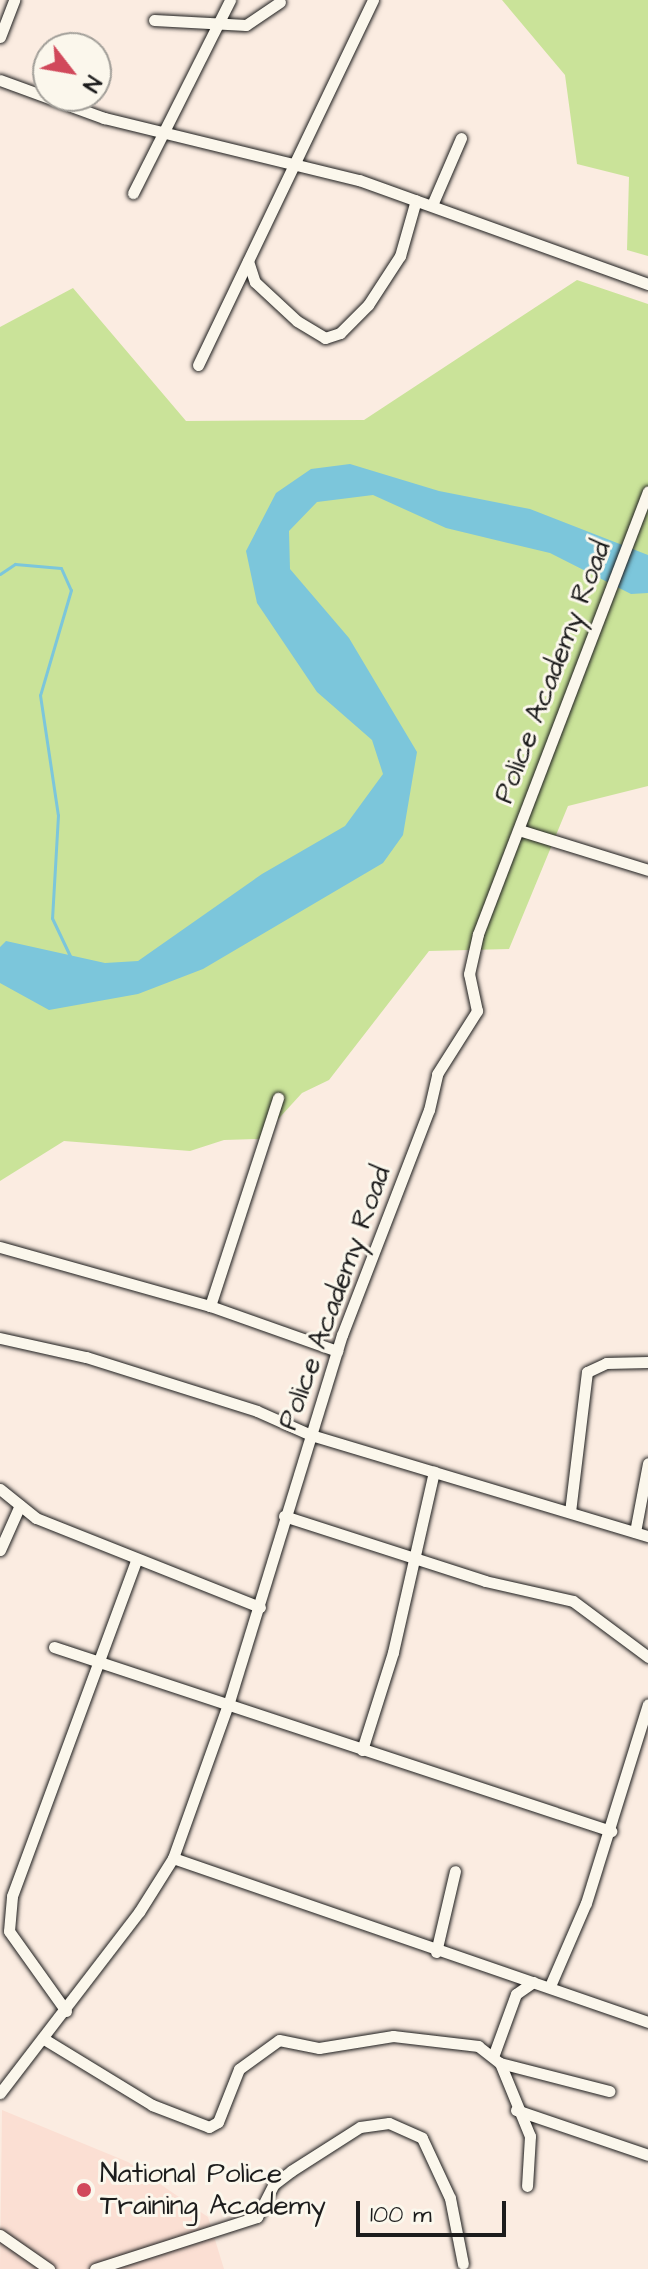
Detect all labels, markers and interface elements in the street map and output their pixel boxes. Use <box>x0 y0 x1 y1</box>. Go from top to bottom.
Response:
north arrow <box>32 32 112 112</box>
text: N <box>74 70 108 97</box>
street label: Police Academy Road <box>487 536 619 808</box>
street label: Police Academy Road <box>272 1161 398 1435</box>
place label: National Police Training Academy <box>100 2157 326 2223</box>
marker: National Police Training Academy <box>75 2181 93 2199</box>
scale bar <box>360 2185 510 2235</box>
text: 100 m <box>370 2198 432 2232</box>

